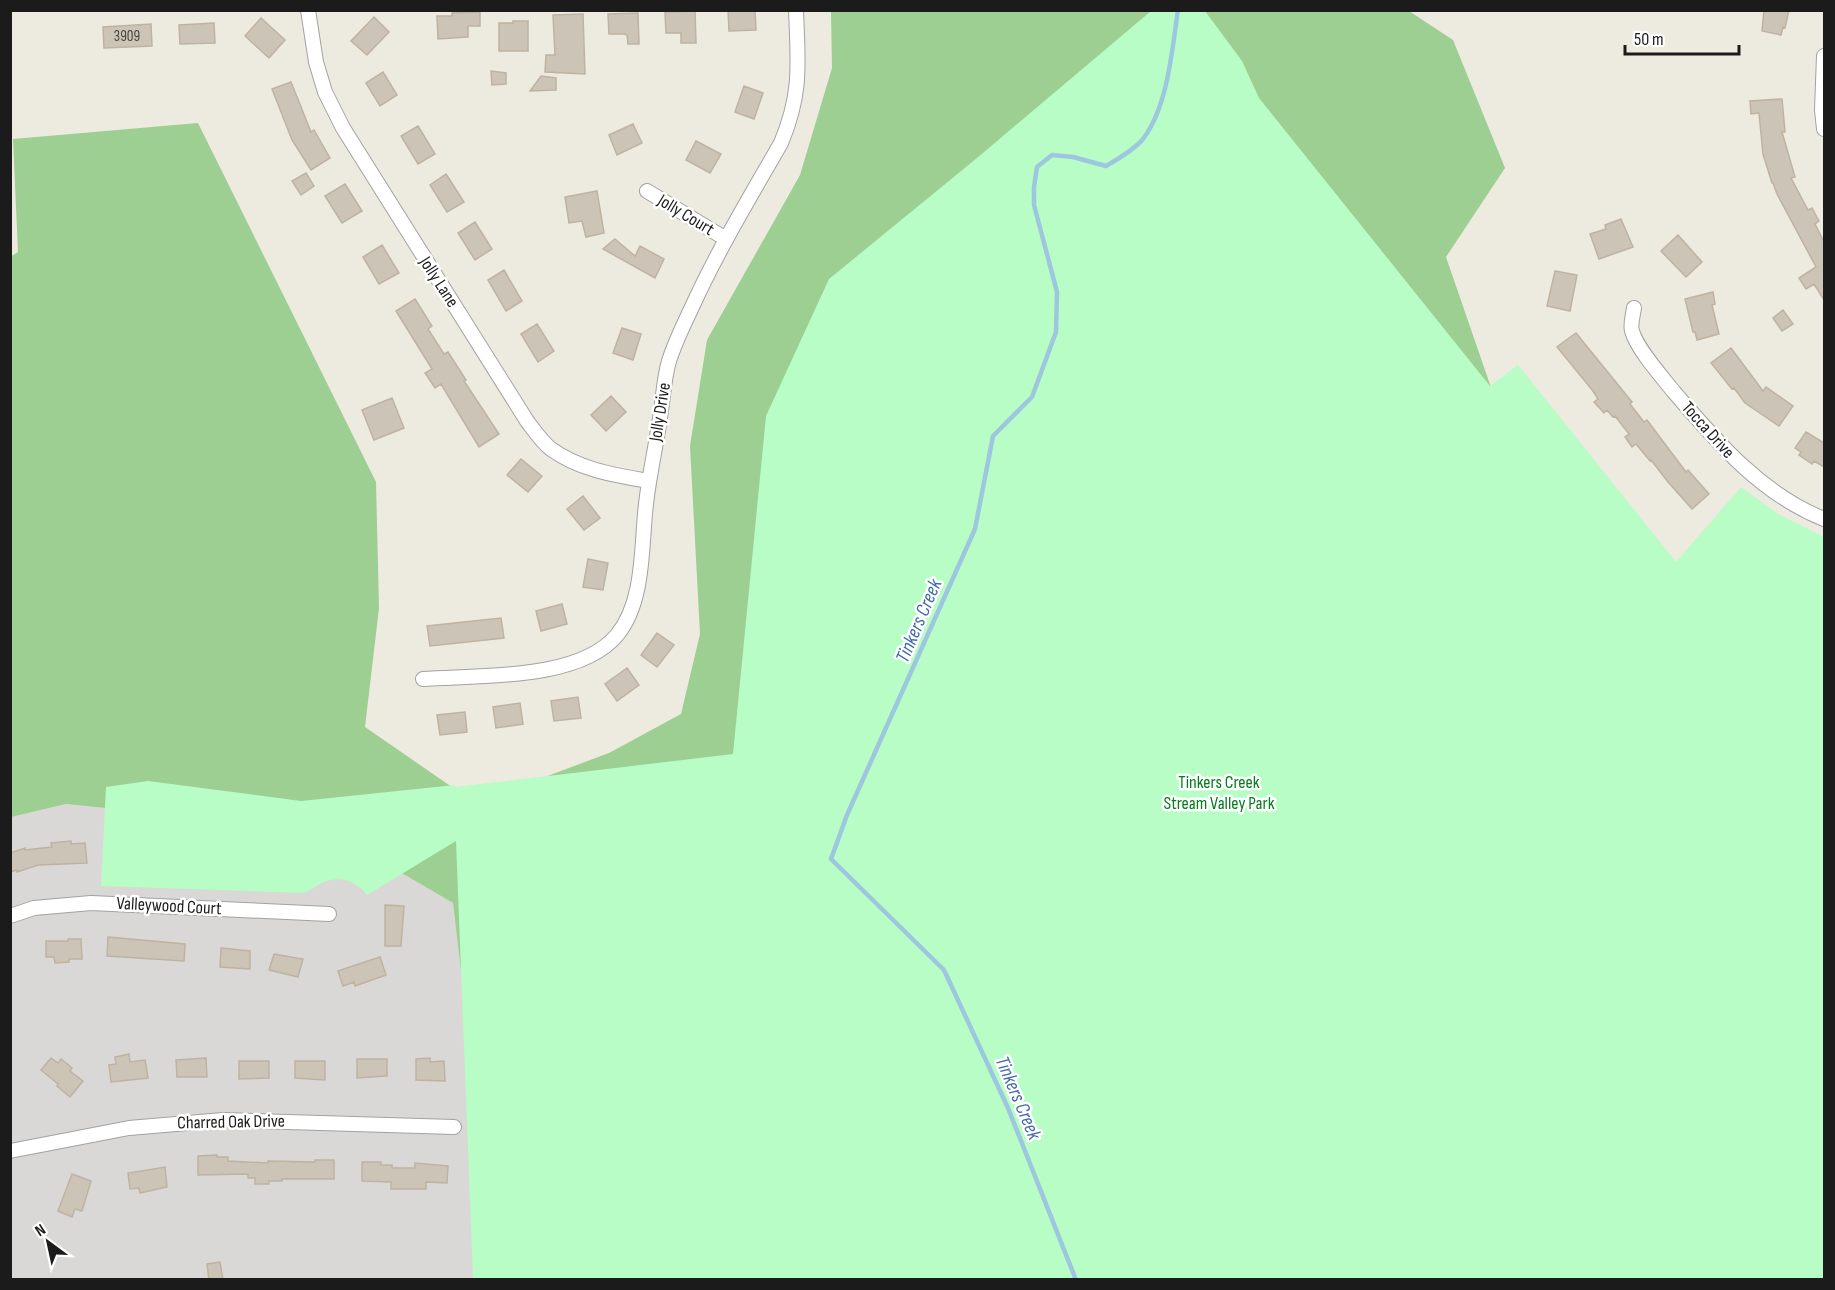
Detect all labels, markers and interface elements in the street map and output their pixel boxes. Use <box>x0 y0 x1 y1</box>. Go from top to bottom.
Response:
scale bar <box>1625 18 1739 56</box>
house number: 3909 <box>114 27 140 46</box>
text: 50 m <box>1634 29 1664 50</box>
street label: Jolly Court <box>653 189 718 240</box>
street label: Jolly Lane <box>414 252 463 311</box>
street label: Jolly Drive <box>645 381 675 444</box>
street label: Tocca Drive <box>1677 397 1739 463</box>
water label: Tinkers Creek <box>891 575 948 666</box>
park label: Tinkers Creek Stream Valley Park <box>1163 772 1275 814</box>
street label: Valleywood Court <box>116 893 222 919</box>
water label: Tinkers Creek <box>990 1053 1047 1144</box>
street label: Charred Oak Drive <box>177 1111 285 1133</box>
north arrow <box>18 1212 78 1272</box>
text: N <box>32 1220 49 1241</box>

